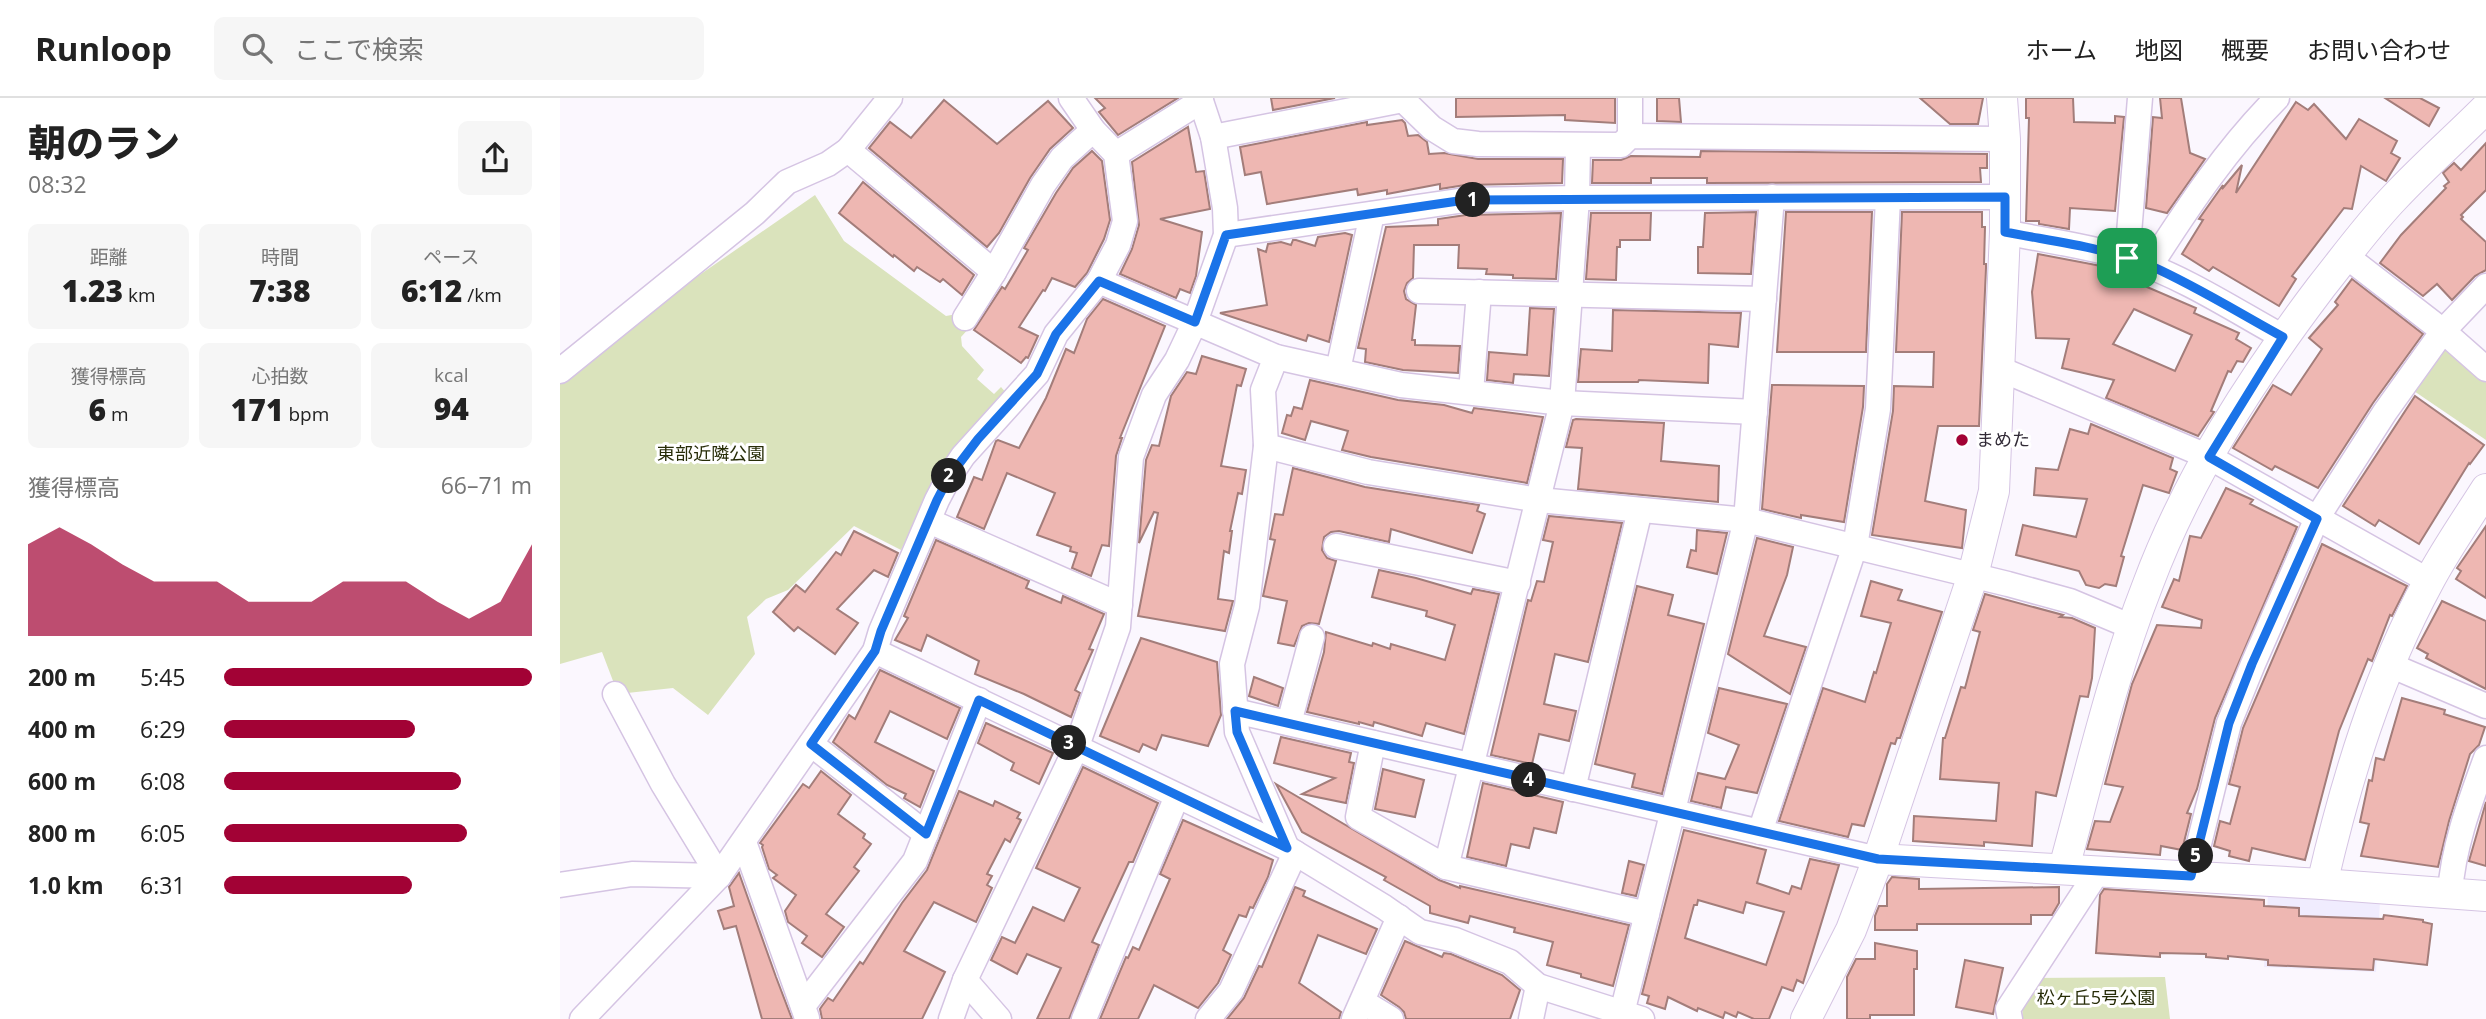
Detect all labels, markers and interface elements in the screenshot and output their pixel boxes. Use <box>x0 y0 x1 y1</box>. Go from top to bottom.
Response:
search box <box>214 17 704 80</box>
text: Runloop <box>35 26 172 71</box>
icon: search <box>238 29 276 67</box>
text: ここで検索 <box>294 31 424 67</box>
text: ホーム <box>2026 33 2097 66</box>
text: 地図 <box>2135 33 2183 66</box>
text: 概要 <box>2221 33 2269 66</box>
text: お問い合わせ <box>2307 33 2451 66</box>
text: 朝のラン <box>28 116 180 168</box>
button: share <box>458 121 532 195</box>
text: 08:32 <box>28 168 87 200</box>
pin: 1 <box>1455 182 1490 217</box>
text: 1 <box>1467 186 1478 212</box>
pin <box>2097 228 2157 288</box>
icon: arrive <box>2108 239 2146 277</box>
text: 距離 <box>90 244 128 270</box>
text: 時間 <box>261 244 299 270</box>
text: ペース <box>423 244 479 270</box>
text: 1.23 <box>62 270 123 311</box>
text: 7:38 <box>249 270 311 311</box>
text: 6:12 <box>401 270 462 311</box>
text: km <box>123 282 156 308</box>
text: /km <box>462 282 502 308</box>
text: kcal <box>434 362 469 388</box>
text: 獲得標高 <box>71 363 147 389</box>
text: 心拍数 <box>251 363 309 389</box>
text: 94 <box>434 388 469 429</box>
text: 6 <box>89 389 106 430</box>
text: 171 <box>231 389 283 430</box>
text: m <box>106 401 129 427</box>
text: bpm <box>283 401 329 427</box>
place label: まめた <box>1976 427 2030 451</box>
marker: まめた <box>1954 432 1970 448</box>
park label: 東部近隣公園 <box>657 441 765 465</box>
pin: 2 <box>932 458 966 494</box>
text: 2 <box>943 462 954 488</box>
text: 66–71 m <box>441 469 532 501</box>
text: 獲得標高 <box>28 471 120 503</box>
text: 200 m <box>28 661 96 693</box>
text: 5:45 <box>140 661 186 693</box>
text: 400 m <box>28 713 96 745</box>
text: 6:29 <box>140 713 186 745</box>
pin: 3 <box>1051 726 1086 760</box>
text: 3 <box>1063 729 1074 755</box>
pin: 4 <box>1511 762 1546 798</box>
text: 600 m <box>28 765 96 797</box>
text: 6:08 <box>140 765 186 797</box>
text: 4 <box>1523 766 1534 792</box>
text: 800 m <box>28 817 96 849</box>
text: 6:05 <box>140 817 186 849</box>
pin: 5 <box>2178 838 2214 874</box>
text: 5 <box>2190 842 2201 868</box>
text: 1.0 km <box>28 869 104 901</box>
text: 6:31 <box>140 869 186 901</box>
park label: 松ヶ丘5号公園 <box>2037 985 2155 1009</box>

